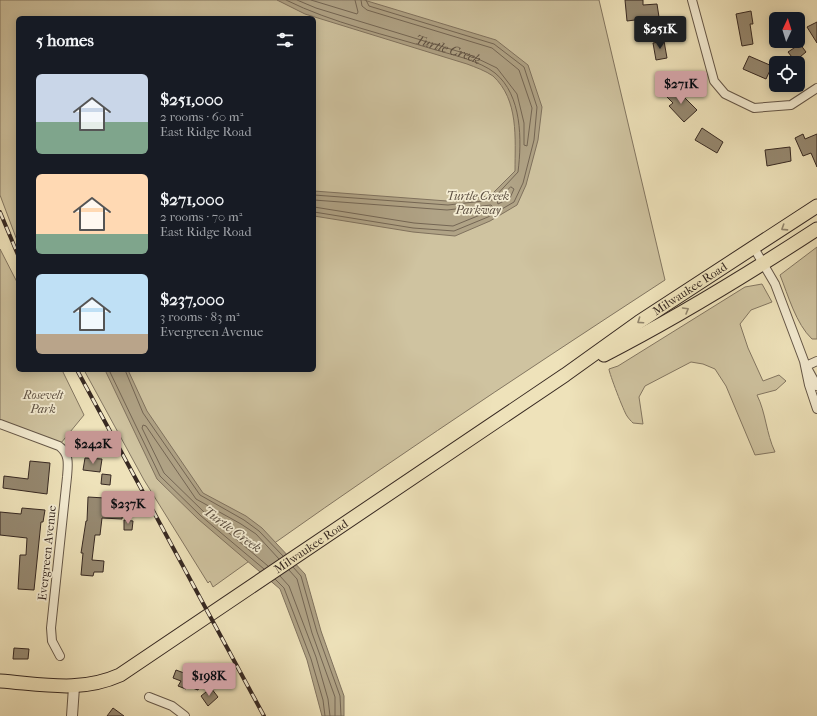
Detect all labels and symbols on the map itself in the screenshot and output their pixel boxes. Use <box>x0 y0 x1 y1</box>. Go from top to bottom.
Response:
north arrow <box>769 12 805 48</box>
pin: $251K <box>632 16 688 50</box>
water label: Turtle Creek <box>413 32 484 67</box>
pin: $271K <box>653 71 709 105</box>
park label: Turtle Creek Parkway <box>447 189 509 217</box>
one-way arrow <box>782 223 789 230</box>
street label: Milwaukee Road <box>650 259 730 318</box>
one-way arrow <box>682 308 689 315</box>
one-way arrow <box>637 316 644 324</box>
park label: Rosevelt Park <box>22 388 64 416</box>
pin: $242K <box>65 431 121 465</box>
pin: $237K <box>100 491 156 525</box>
water label: Turtle Creek <box>201 503 265 556</box>
street label: Evergreen Avenue <box>35 505 59 601</box>
street label: Milwaukee Road <box>271 516 351 576</box>
pin: $198K <box>181 663 237 697</box>

